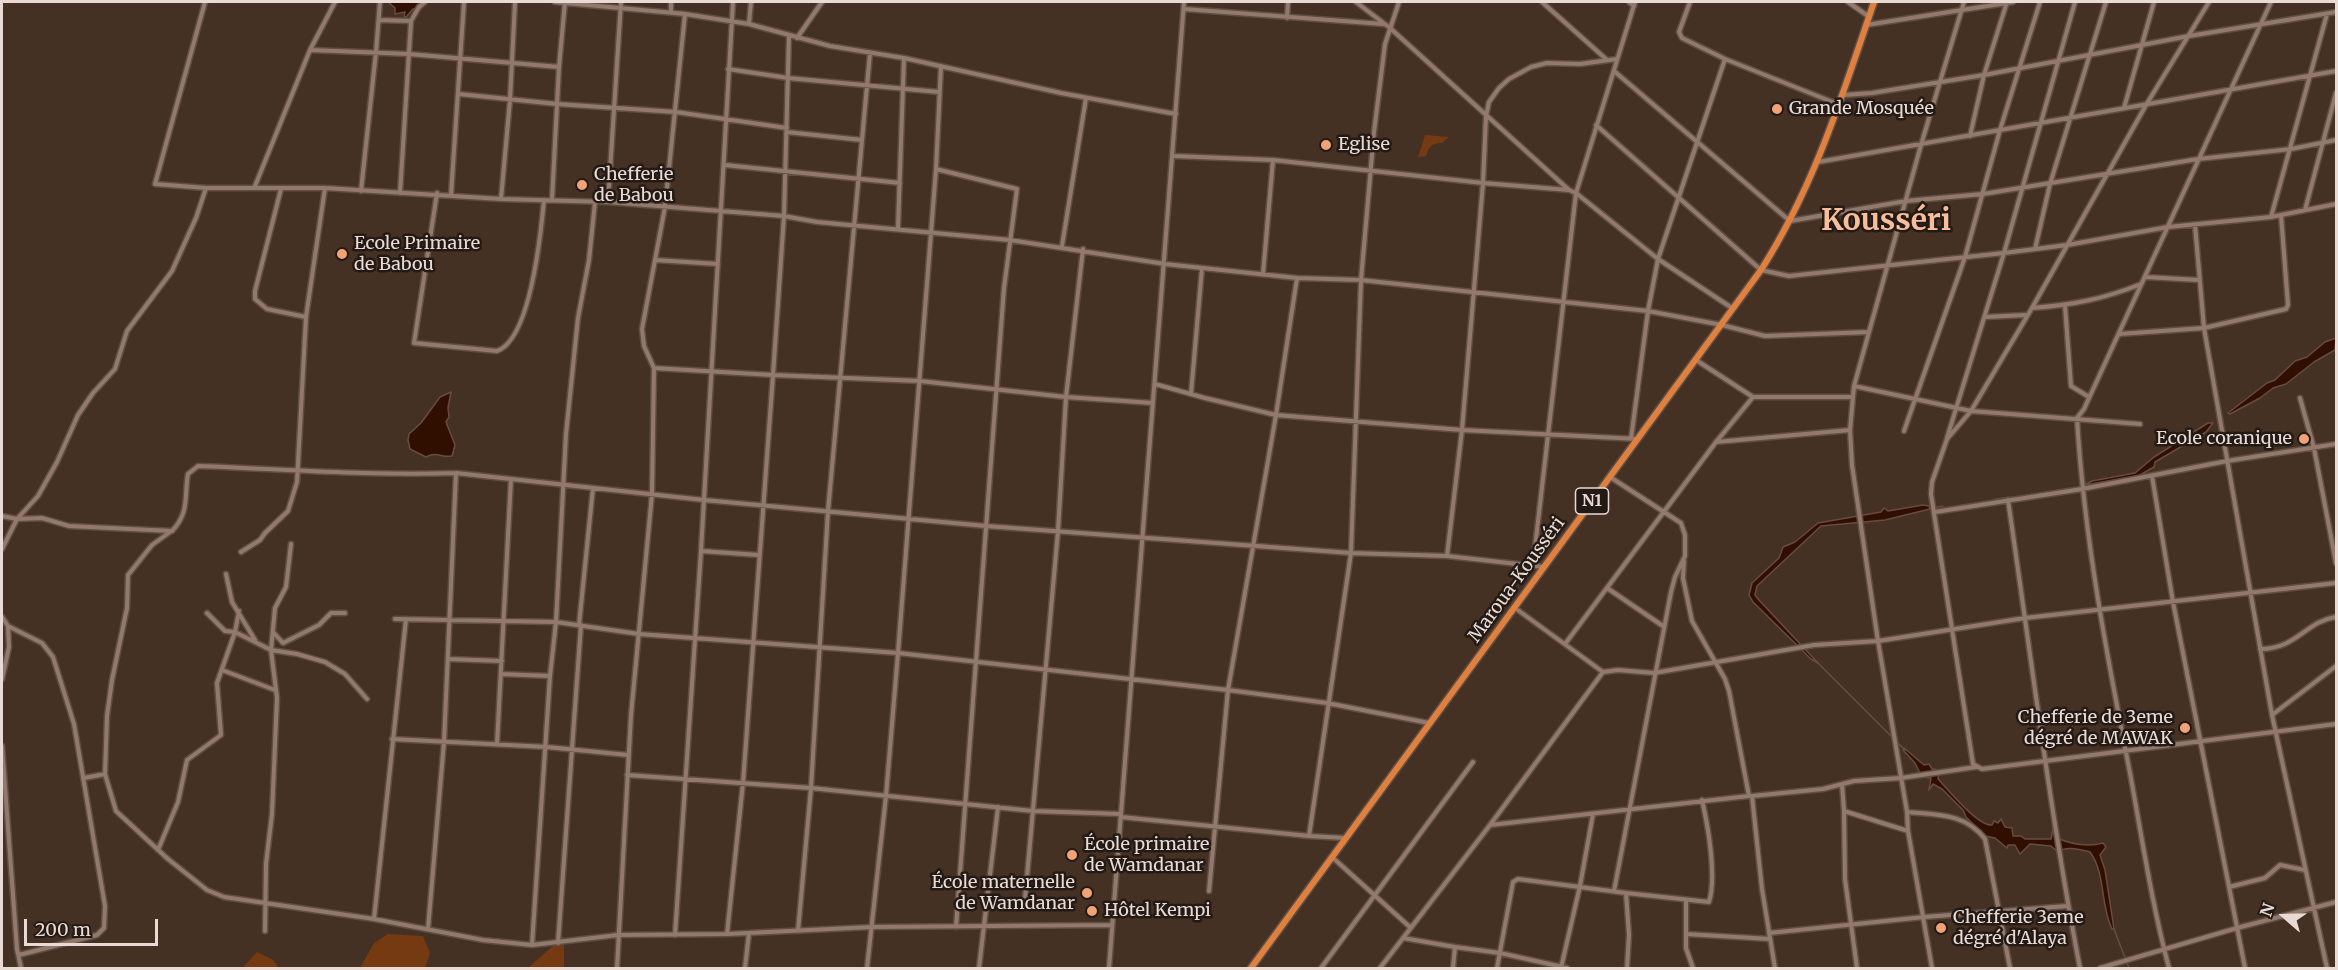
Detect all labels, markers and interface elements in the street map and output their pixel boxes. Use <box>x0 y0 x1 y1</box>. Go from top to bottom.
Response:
place label: Grande Mosquée <box>1789 98 1934 120</box>
marker: Grande Mosquée <box>1770 102 1784 116</box>
place label: Eglise <box>1338 134 1390 156</box>
marker: Eglise <box>1319 138 1333 152</box>
place label: Chefferie de Babou <box>594 164 674 207</box>
marker: Chefferie de Babou <box>575 178 589 192</box>
district label: Kousséri <box>1821 204 1951 240</box>
place label: Ecole Primaire de Babou <box>354 233 480 276</box>
marker: Ecole Primaire de Babou <box>335 247 349 261</box>
place label: Ecole coranique <box>2156 428 2292 450</box>
marker: Ecole coranique <box>2297 432 2311 446</box>
road number: N1 <box>1576 488 1608 514</box>
street label: Maroua-Kousséri <box>1464 513 1570 647</box>
place label: Chefferie de 3eme dégré de MAWAK <box>2018 707 2173 750</box>
marker: Chefferie de 3eme dégré de MAWAK <box>2178 721 2192 735</box>
place label: École primaire de Wamdanar <box>1084 834 1209 876</box>
marker: École primaire de Wamdanar <box>1065 848 1079 862</box>
place label: École maternelle de Wamdanar <box>932 872 1075 914</box>
marker: École maternelle de Wamdanar <box>1080 886 1094 900</box>
north arrow <box>2254 886 2314 946</box>
place label: Hôtel Kempi <box>1104 900 1211 922</box>
text: N <box>2256 900 2279 919</box>
marker: Hôtel Kempi <box>1085 904 1099 918</box>
scale bar <box>27 907 160 945</box>
place label: Chefferie 3eme dégré d'Alaya <box>1953 907 2084 950</box>
text: 200 m <box>35 918 91 941</box>
marker: Chefferie 3eme dégré d'Alaya <box>1934 921 1948 935</box>

